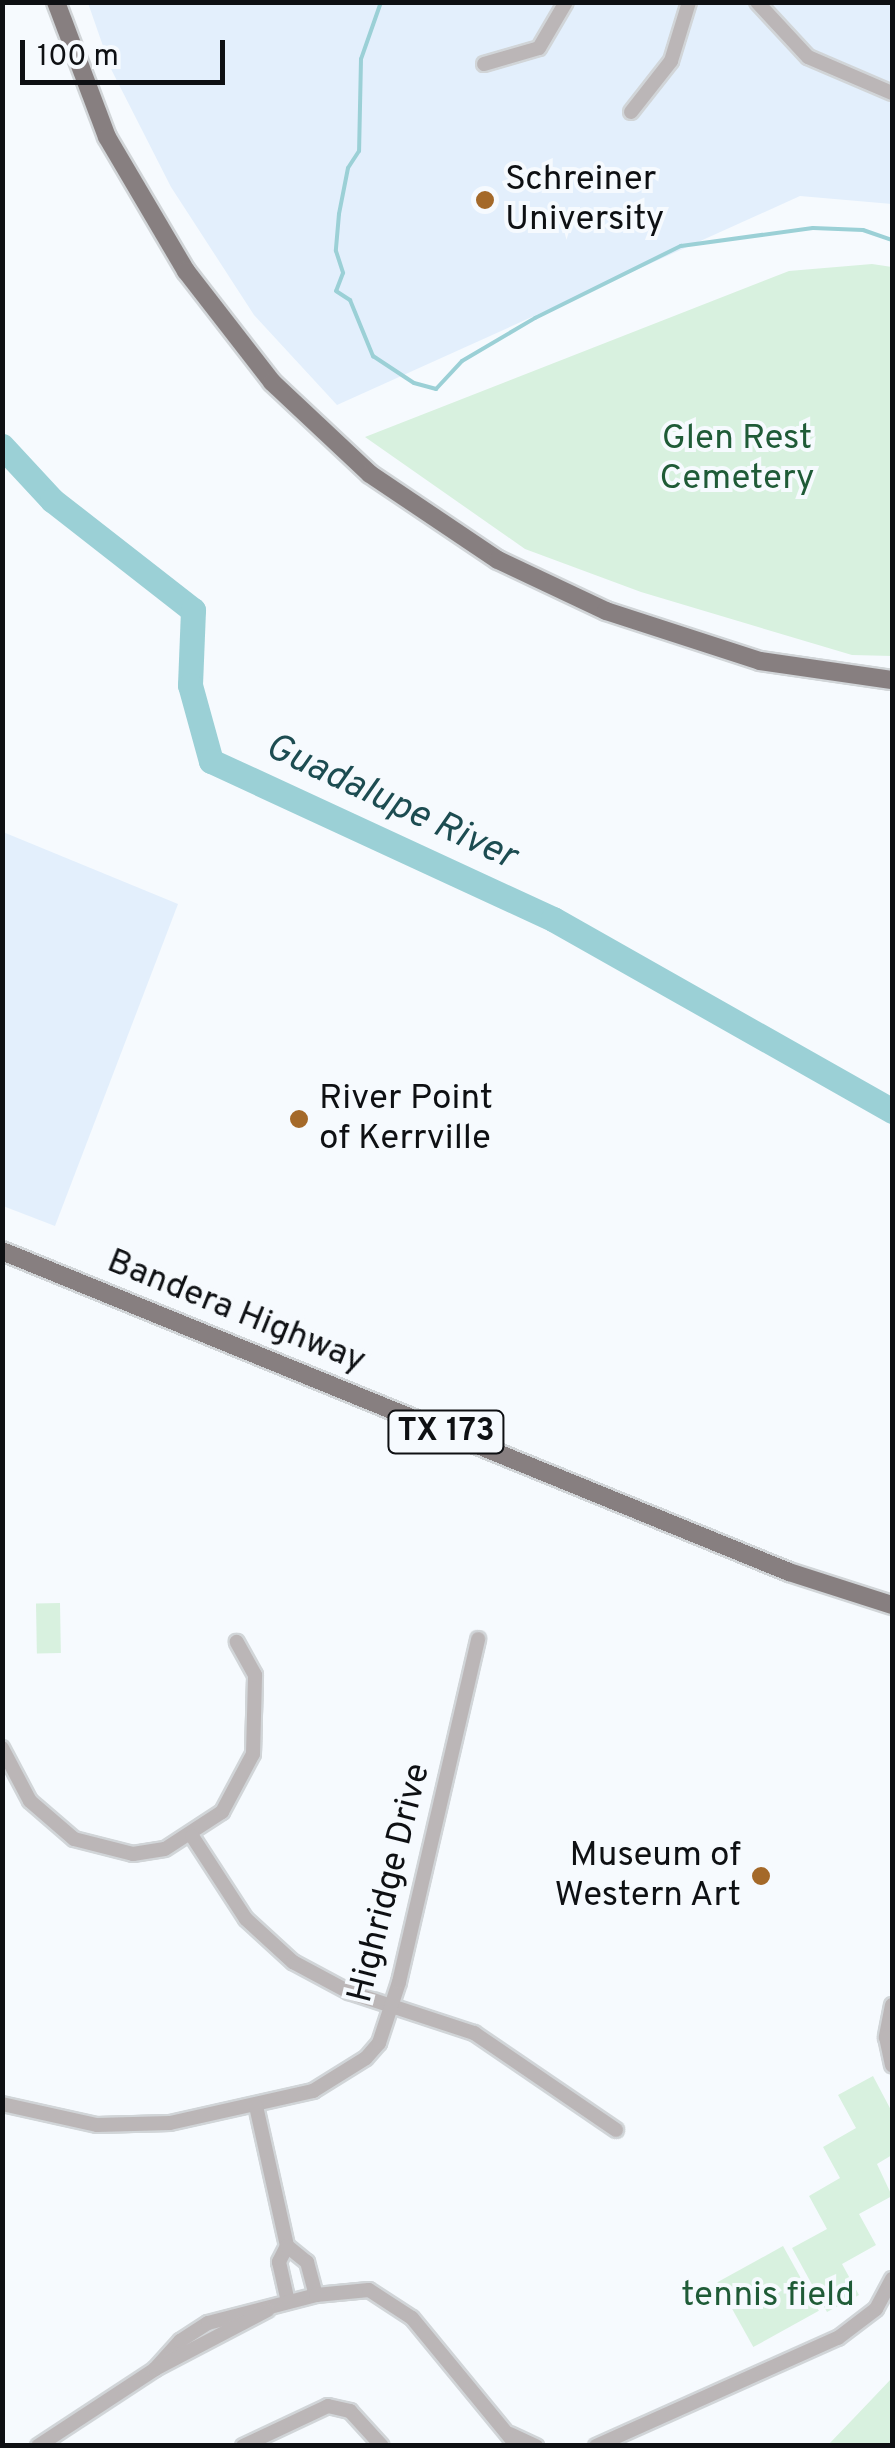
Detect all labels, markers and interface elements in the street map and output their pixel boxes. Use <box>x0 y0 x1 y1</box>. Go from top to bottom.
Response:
scale bar <box>25 20 230 82</box>
text: 100 m <box>37 39 119 76</box>
place label: Schreiner University <box>505 159 664 241</box>
marker: Schreiner University <box>474 189 496 211</box>
park label: Glen Rest Cemetery <box>659 418 815 500</box>
water label: Guadalupe River <box>257 725 523 881</box>
place label: River Point of Kerrville <box>319 1078 493 1160</box>
marker: River Point of Kerrville <box>288 1108 310 1130</box>
street label: Bandera Highway <box>101 1241 371 1383</box>
road number: TX 173 <box>386 1405 506 1459</box>
street label: Highridge Drive <box>340 1759 440 2007</box>
place label: Museum of Western Art <box>553 1835 741 1917</box>
marker: Museum of Western Art <box>750 1865 772 1887</box>
park label: tennis field <box>681 2275 855 2317</box>

